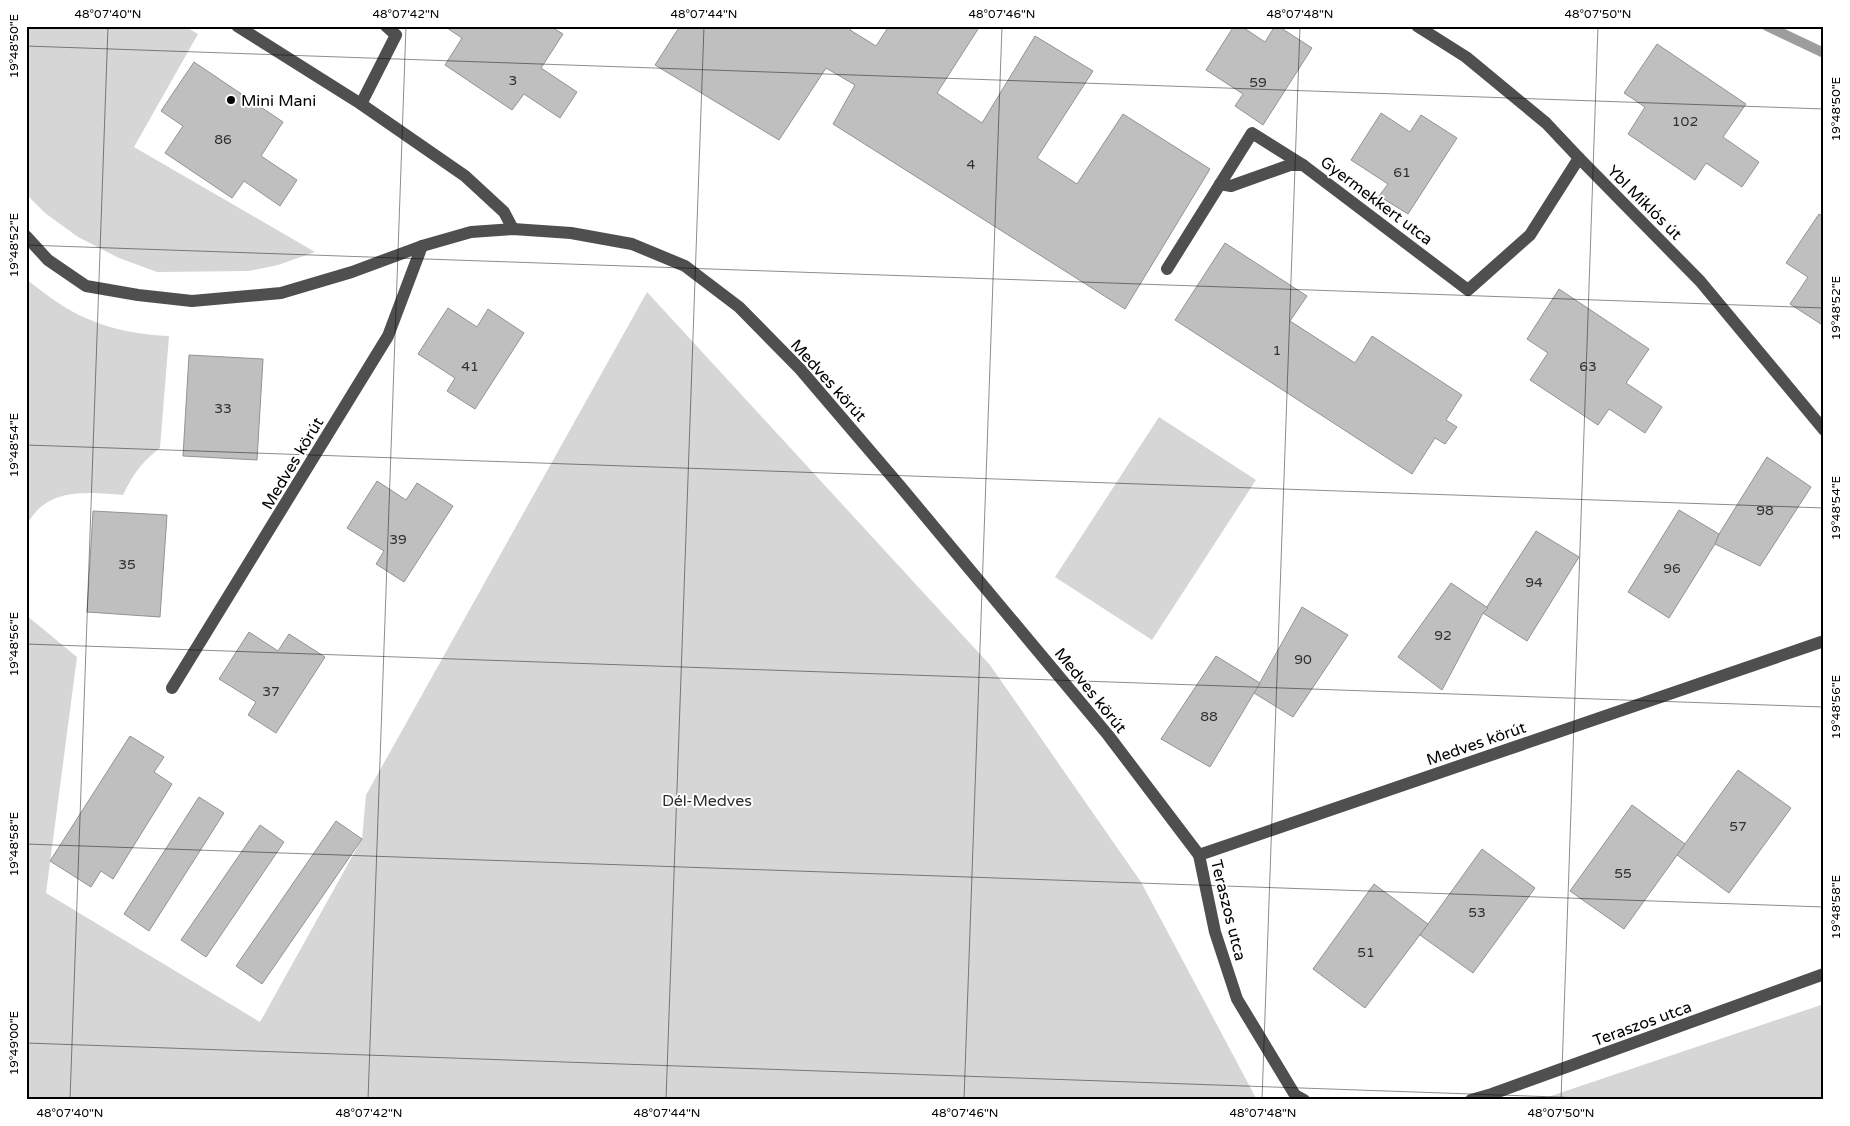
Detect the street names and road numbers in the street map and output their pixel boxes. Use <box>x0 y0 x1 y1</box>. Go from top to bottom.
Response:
street label: Gyermekkert utca <box>1316 152 1437 250</box>
street label: Ybl Miklós út <box>1603 161 1686 244</box>
street label: Medves körút <box>786 335 870 426</box>
street label: Medves körút <box>258 414 328 513</box>
street label: Medves körút <box>1050 644 1131 737</box>
street label: Medves körút <box>1424 718 1529 770</box>
street label: Teraszos utca <box>1206 858 1250 963</box>
street label: Teraszos utca <box>1590 997 1694 1051</box>

